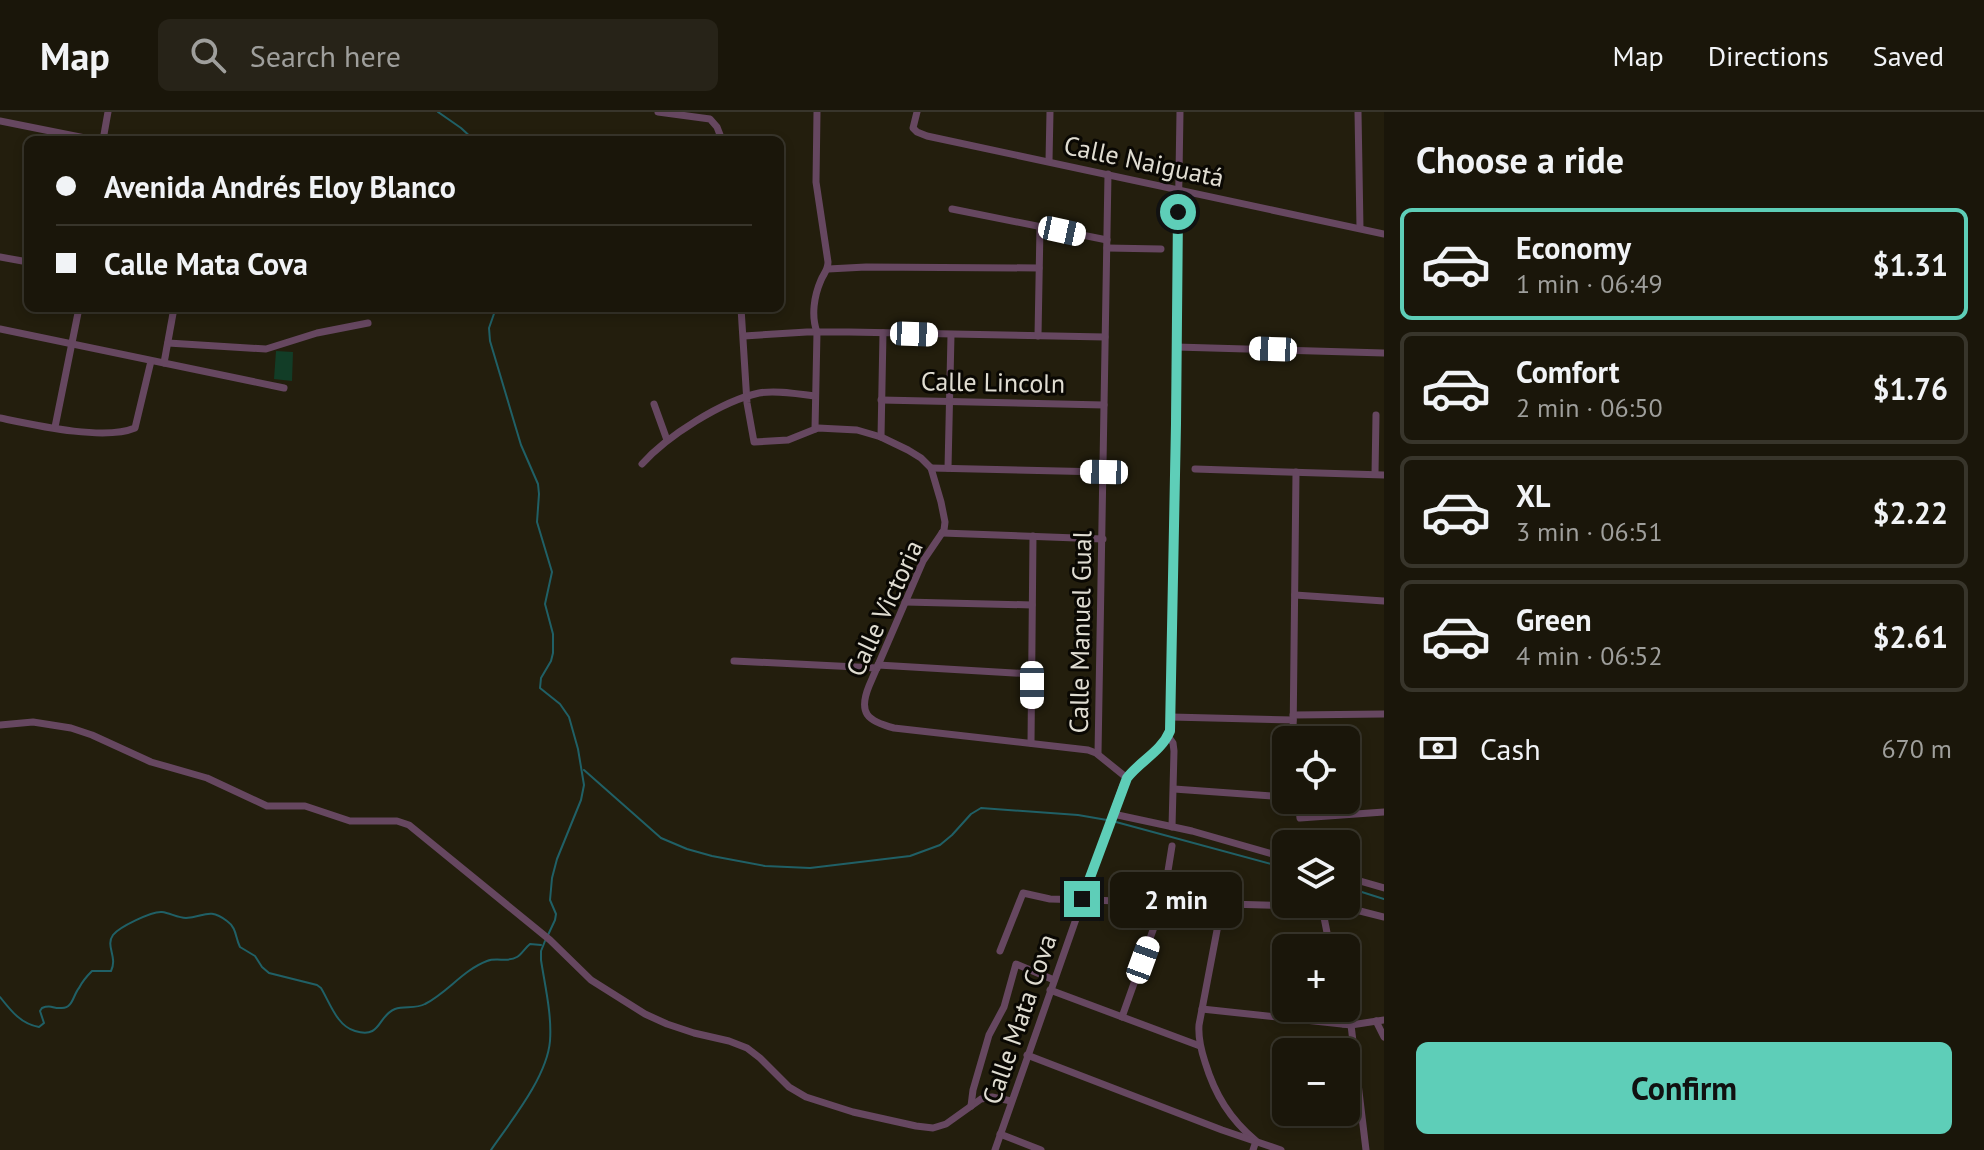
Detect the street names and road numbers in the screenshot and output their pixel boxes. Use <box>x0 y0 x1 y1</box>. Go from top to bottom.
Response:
street label: Calle Naiguatá <box>1061 128 1227 194</box>
street label: Calle Lincoln <box>921 364 1065 400</box>
street label: Calle Manuel Gual <box>1062 530 1098 734</box>
street label: Calle Victoria <box>838 535 930 681</box>
street label: Calle Mata Cova <box>974 930 1064 1108</box>

